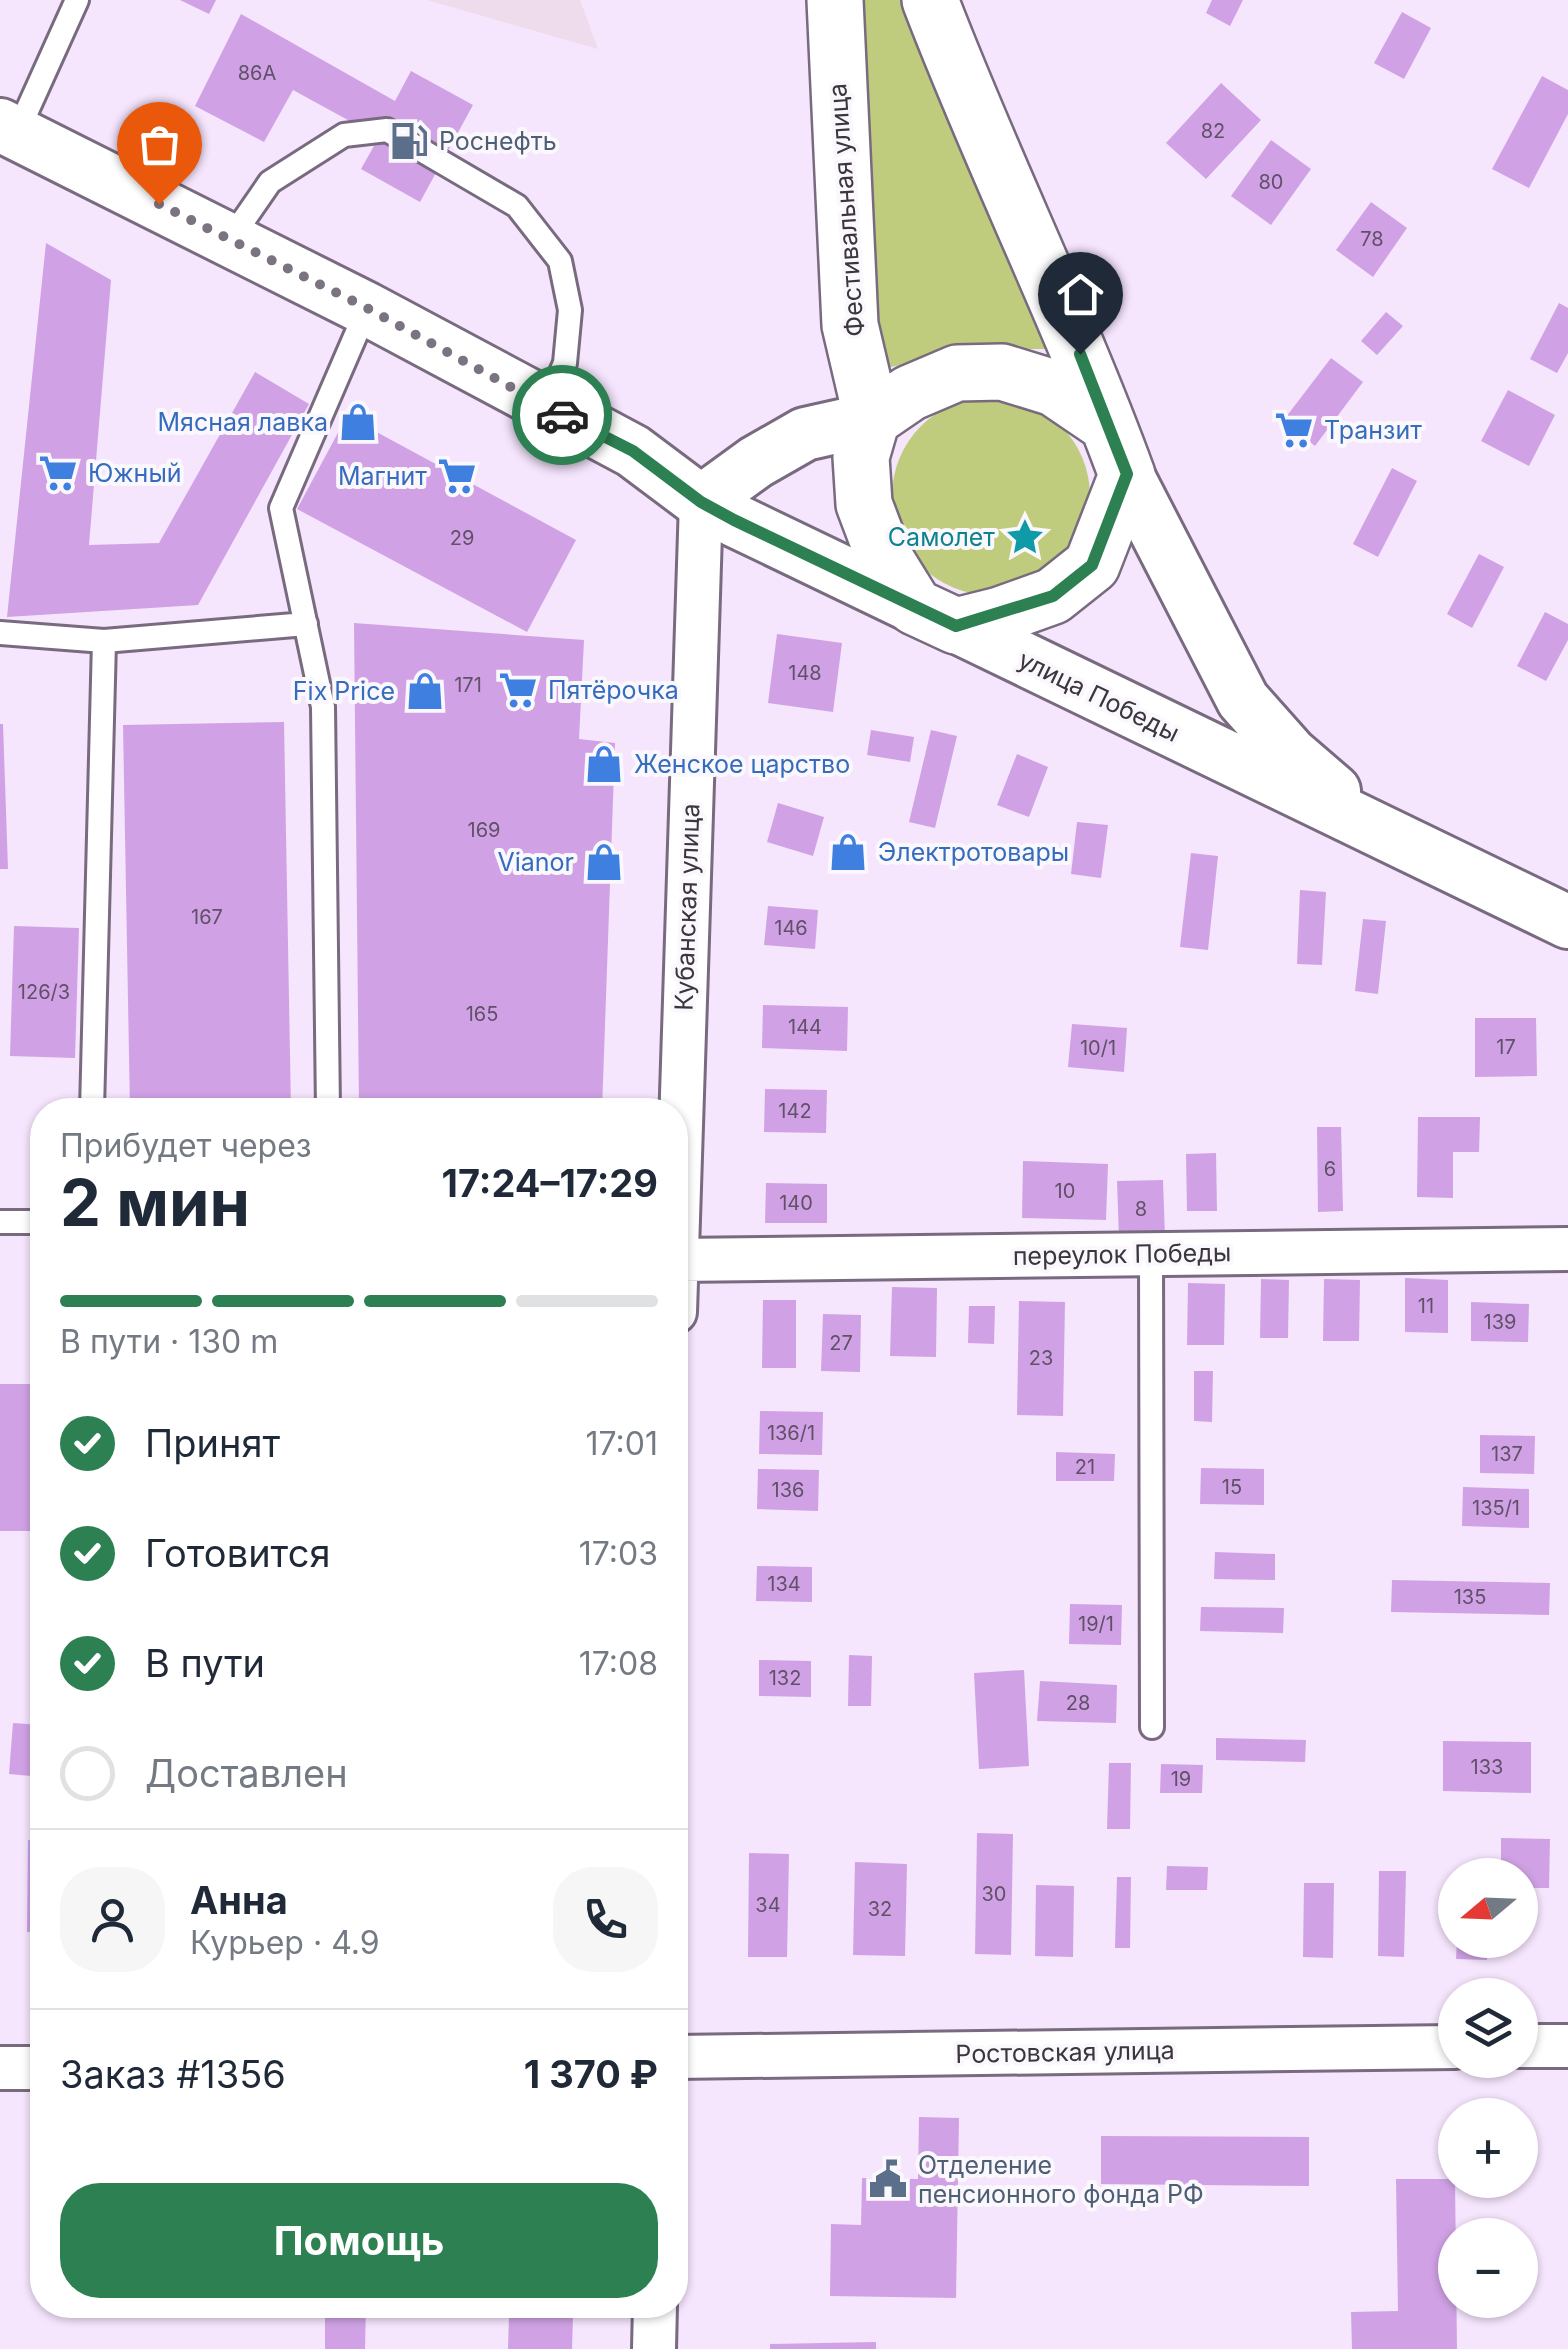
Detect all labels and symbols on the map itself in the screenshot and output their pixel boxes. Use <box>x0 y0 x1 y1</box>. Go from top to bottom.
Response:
house number: 86А <box>238 61 276 85</box>
street label: Фестивальная улица <box>822 82 870 338</box>
pin <box>117 102 202 205</box>
house number: 82 <box>1201 119 1225 143</box>
fuel station icon: Роснефть <box>388 120 430 162</box>
place label: Роснефть <box>439 126 557 156</box>
house number: 80 <box>1259 170 1284 194</box>
house number: 78 <box>1360 227 1384 251</box>
pin <box>1038 252 1123 355</box>
courier <box>512 365 612 465</box>
shop icon: Мясная лавка <box>337 401 379 443</box>
place label: Мясная лавка <box>157 407 328 437</box>
supermarket icon: Транзит <box>1273 409 1315 451</box>
place label: Транзит <box>1324 415 1422 445</box>
supermarket icon: Южный <box>37 452 79 494</box>
supermarket icon: Магнит <box>436 455 478 497</box>
place label: Южный <box>88 458 182 488</box>
place label: Магнит <box>338 461 427 491</box>
place icon: Самолет <box>1004 516 1046 558</box>
place label: Самолет <box>888 522 995 552</box>
house number: 29 <box>450 526 474 550</box>
street label: улица Победы <box>1014 644 1184 748</box>
house number: 148 <box>788 661 822 685</box>
supermarket icon: Пятёрочка <box>497 669 539 711</box>
shop icon: Fix Price <box>404 670 446 712</box>
house number: 171 <box>454 673 482 697</box>
place label: Пятёрочка <box>548 675 679 705</box>
place label: Fix Price <box>293 676 395 706</box>
shop icon: Женское царство <box>583 743 625 785</box>
place label: Женское царство <box>634 749 850 779</box>
street label: Кубанская улица <box>668 803 706 1011</box>
house number: 169 <box>468 818 500 842</box>
shop icon: Электротовары <box>827 831 869 873</box>
place label: Электротовары <box>878 837 1069 867</box>
shop icon: Vianor <box>583 841 625 883</box>
place label: Vianor <box>497 847 574 877</box>
house number: 167 <box>191 905 223 929</box>
house number: 146 <box>774 916 808 940</box>
house number: 126/3 <box>18 980 70 1004</box>
house number: 165 <box>466 1002 498 1026</box>
house number: 144 <box>788 1015 822 1039</box>
house number: 17 <box>1496 1035 1516 1059</box>
house number: 10/1 <box>1080 1036 1116 1060</box>
house number: 142 <box>778 1099 812 1123</box>
house number: 6 <box>1324 1157 1336 1181</box>
house number: 10 <box>1055 1179 1075 1203</box>
house number: 140 <box>779 1191 813 1215</box>
house number: 8 <box>1135 1197 1147 1221</box>
street label: переулок Победы <box>1012 1237 1232 1271</box>
house number: 11 <box>1418 1294 1434 1318</box>
house number: 139 <box>1484 1310 1516 1334</box>
house number: 27 <box>829 1331 853 1355</box>
house number: 23 <box>1029 1346 1053 1370</box>
house number: 136/1 <box>767 1421 815 1445</box>
house number: 137 <box>1491 1442 1523 1466</box>
house number: 21 <box>1075 1455 1095 1479</box>
house number: 15 <box>1222 1475 1242 1499</box>
house number: 136 <box>772 1478 804 1502</box>
house number: 135/1 <box>1472 1496 1520 1520</box>
house number: 134 <box>767 1572 801 1596</box>
house number: 135 <box>1454 1585 1486 1609</box>
house number: 19/1 <box>1078 1612 1114 1636</box>
house number: 132 <box>769 1666 801 1690</box>
house number: 28 <box>1066 1691 1090 1715</box>
house number: 133 <box>1471 1755 1503 1779</box>
house number: 19 <box>1171 1767 1191 1791</box>
north arrow <box>1438 1858 1538 1958</box>
house number: 30 <box>982 1882 1006 1906</box>
house number: 34 <box>755 1893 781 1917</box>
house number: 32 <box>868 1897 892 1921</box>
street label: Ростовская улица <box>955 2035 1175 2069</box>
place label: Отделение пенсионного фонда РФ <box>918 2150 1204 2209</box>
public building icon: Отделение пенсионного фонда РФ <box>867 2158 909 2200</box>

